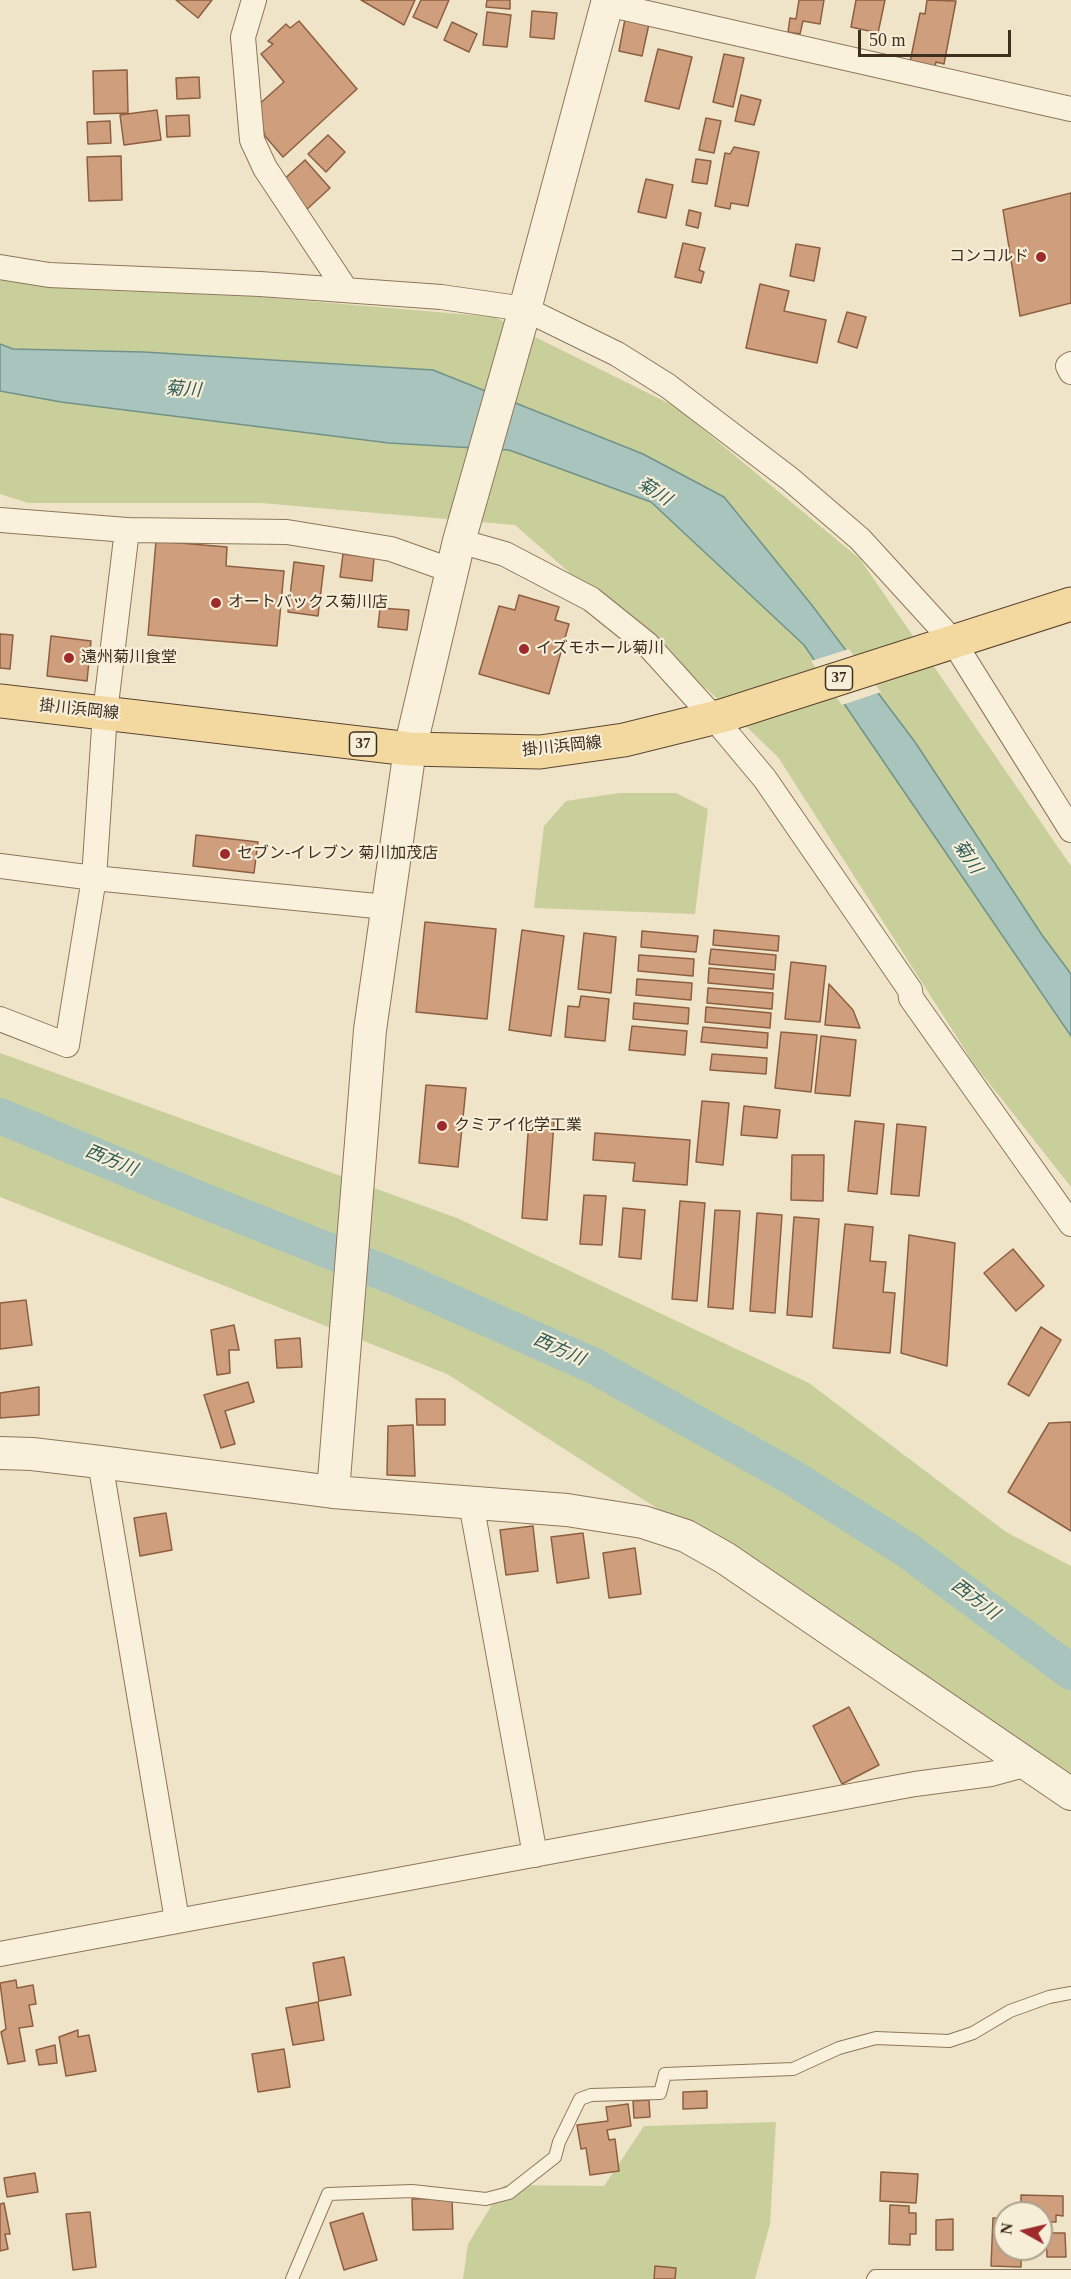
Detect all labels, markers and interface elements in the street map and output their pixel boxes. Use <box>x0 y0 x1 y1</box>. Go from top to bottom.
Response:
scale bar <box>861 18 1014 56</box>
text: 50 m <box>869 30 906 50</box>
place label: コンコルド <box>949 247 1029 267</box>
marker: コンコルド <box>1034 250 1048 264</box>
water label: 菊川 <box>164 378 202 402</box>
water label: 菊川 <box>633 473 675 511</box>
place label: オートバックス菊川店 <box>228 593 388 613</box>
marker: オートバックス菊川店 <box>209 596 223 610</box>
place label: イズモホール菊川 <box>536 639 664 659</box>
marker: イズモホール菊川 <box>517 642 531 656</box>
place label: 遠州菊川食堂 <box>81 648 177 668</box>
marker: 遠州菊川食堂 <box>62 651 76 665</box>
road number: 37 <box>826 666 852 690</box>
street label: 掛川浜岡線 <box>38 696 120 724</box>
road number: 37 <box>350 732 376 756</box>
street label: 掛川浜岡線 <box>521 733 603 761</box>
water label: 菊川 <box>948 836 986 878</box>
place label: セブン-イレブン 菊川加茂店 <box>237 844 438 864</box>
marker: セブン-イレブン 菊川加茂店 <box>218 847 232 861</box>
place label: クミアイ化学工業 <box>454 1116 582 1136</box>
marker: クミアイ化学工業 <box>435 1119 449 1133</box>
water label: 西方川 <box>82 1141 140 1181</box>
water label: 西方川 <box>530 1329 588 1371</box>
water label: 西方川 <box>947 1575 1003 1625</box>
north arrow <box>993 2201 1053 2261</box>
text: N <box>997 2222 1016 2236</box>

